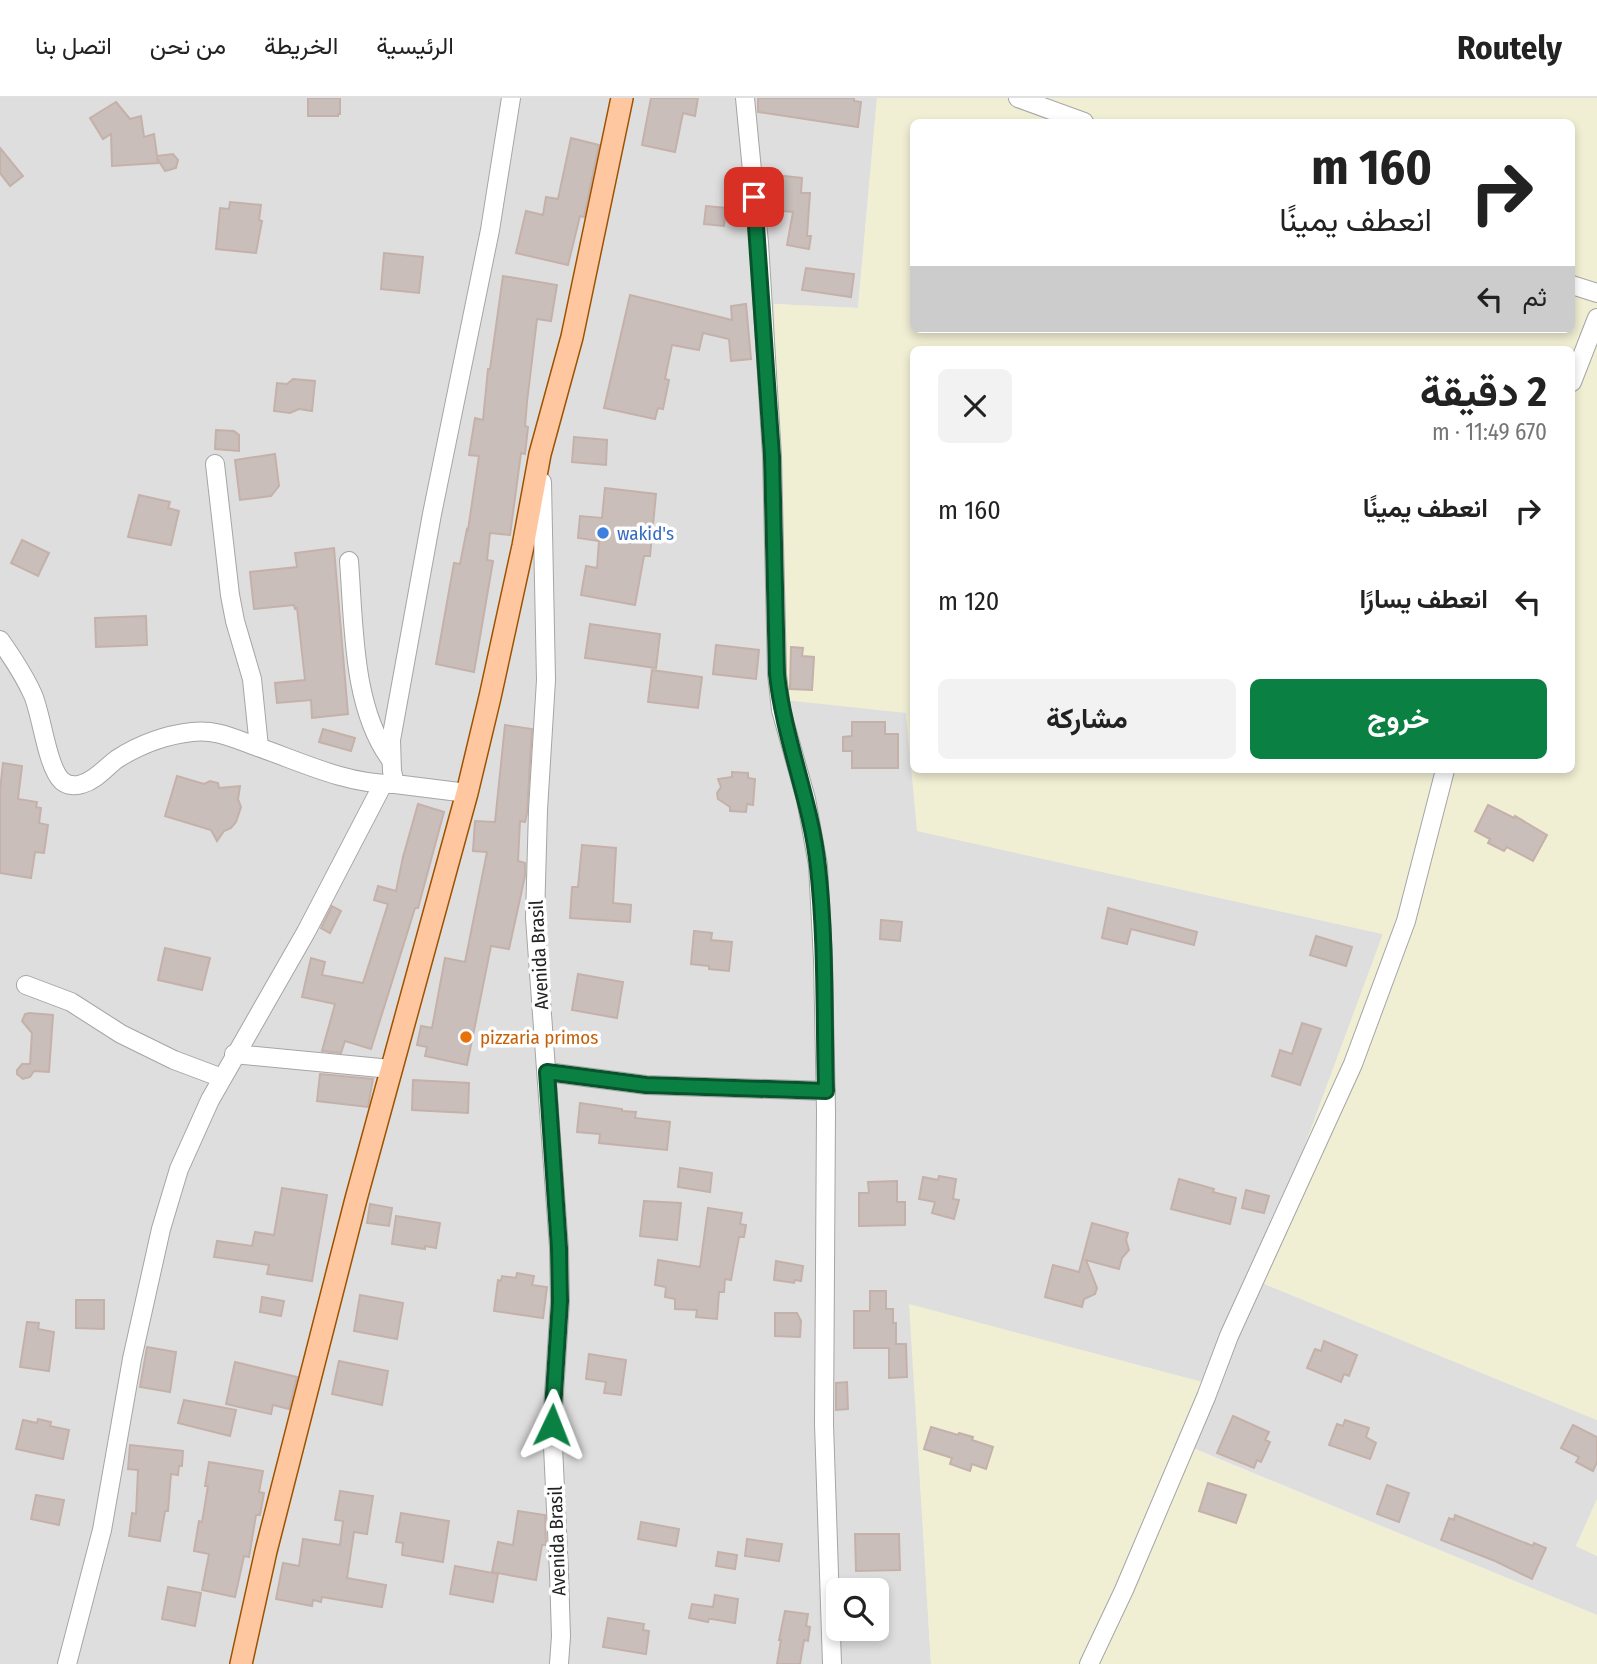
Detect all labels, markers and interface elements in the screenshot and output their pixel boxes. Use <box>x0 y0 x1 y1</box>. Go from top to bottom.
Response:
text: Routely <box>1457 28 1562 68</box>
text: اتصل بنا <box>35 32 112 60</box>
text: من نحن <box>150 32 226 60</box>
text: الخريطة <box>264 32 338 60</box>
text: الرئيسية <box>376 32 454 60</box>
text: 160 m <box>1311 138 1432 197</box>
icon: right <box>1456 147 1547 238</box>
pin <box>724 167 784 227</box>
icon: arrive <box>735 178 773 216</box>
text: انعطف يمينًا <box>1279 201 1432 239</box>
icon: left <box>1471 280 1509 318</box>
text: ثم <box>1523 282 1547 313</box>
text: 2 دقيقة <box>1420 367 1547 417</box>
button: close <box>938 369 1012 443</box>
text: 670 m · 11:49 <box>1432 418 1547 446</box>
icon: right <box>1509 492 1547 530</box>
text: انعطف يمينًا <box>1363 493 1488 524</box>
text: 160 m <box>938 495 1001 526</box>
place label: wakid's <box>617 522 674 545</box>
marker: wakid's <box>595 525 611 541</box>
icon: left <box>1509 583 1547 621</box>
text: انعطف يسارًا <box>1360 584 1488 615</box>
text: 120 m <box>938 586 999 617</box>
button: مشاركة <box>938 679 1236 759</box>
button: خروج <box>1250 679 1547 759</box>
street label: Avenida Brasil <box>525 899 553 1011</box>
place label: pizzaria primos <box>480 1026 598 1049</box>
marker: pizzaria primos <box>458 1029 474 1045</box>
position arrow <box>515 1388 589 1462</box>
street label: Avenida Brasil <box>544 1486 570 1596</box>
map controls <box>826 1578 889 1641</box>
button: search <box>826 1578 889 1641</box>

